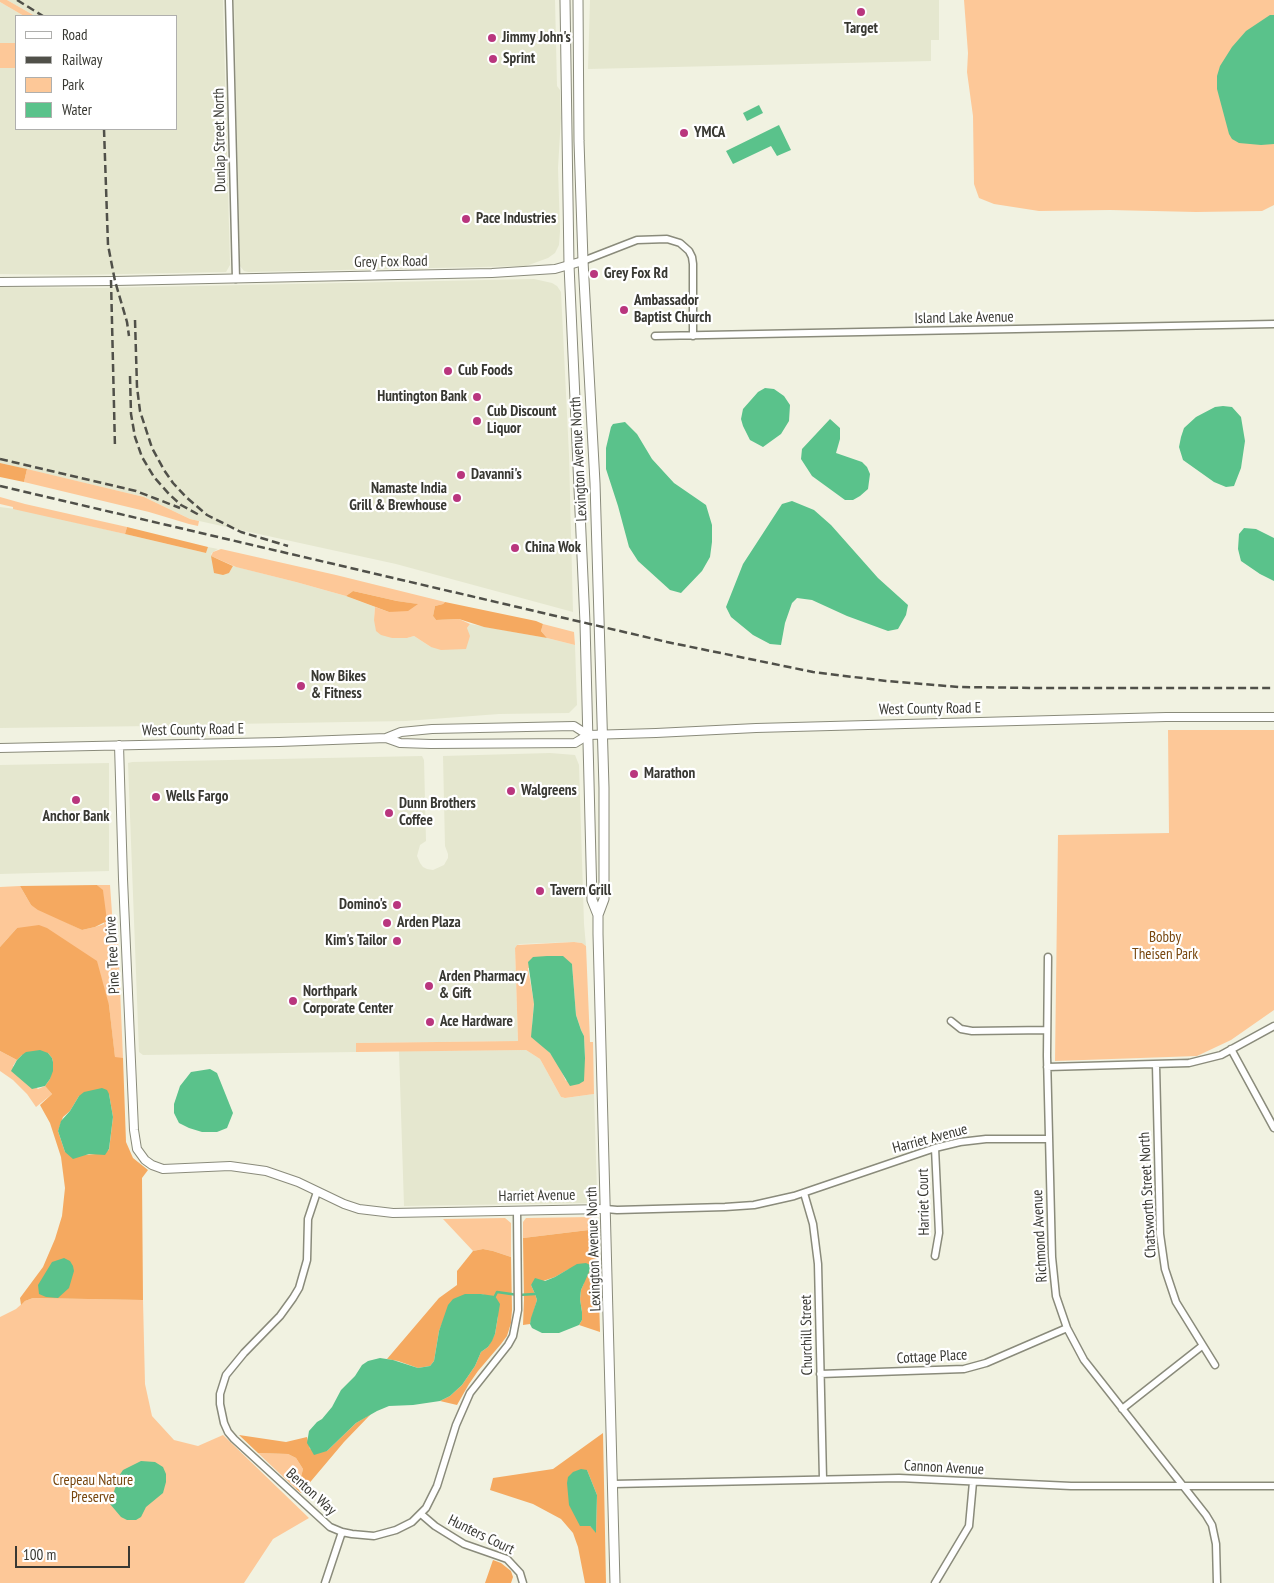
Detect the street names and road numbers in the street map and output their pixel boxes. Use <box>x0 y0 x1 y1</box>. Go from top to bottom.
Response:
street label: Dunlap Street North <box>210 88 230 192</box>
street label: Grey Fox Road <box>354 252 428 272</box>
street label: Island Lake Avenue <box>914 308 1014 328</box>
street label: Lexington Avenue North <box>567 396 591 522</box>
street label: West County Road E <box>879 699 981 719</box>
street label: West County Road E <box>142 720 244 740</box>
street label: Pine Tree Drive <box>102 915 124 995</box>
street label: Harriet Avenue <box>891 1120 969 1158</box>
street label: Chatsworth Street North <box>1136 1132 1160 1258</box>
street label: Harriet Court <box>914 1168 934 1236</box>
street label: Harriet Avenue <box>498 1186 576 1206</box>
street label: Lexington Avenue North <box>583 1186 605 1312</box>
street label: Richmond Avenue <box>1029 1189 1051 1283</box>
street label: Churchill Street <box>797 1295 817 1375</box>
street label: Cottage Place <box>896 1346 968 1368</box>
street label: Cannon Avenue <box>904 1457 984 1479</box>
street label: Benton Way <box>282 1465 340 1519</box>
street label: Hunters Court <box>445 1511 517 1559</box>

